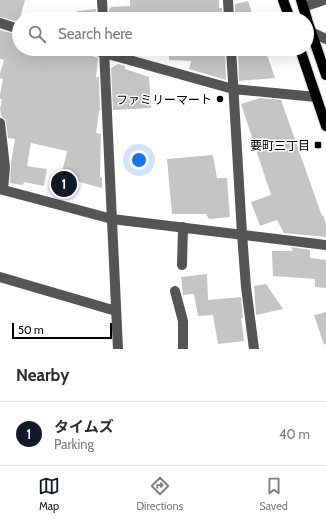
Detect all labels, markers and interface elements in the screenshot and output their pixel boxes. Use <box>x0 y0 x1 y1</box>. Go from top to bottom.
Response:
search box <box>12 12 314 56</box>
icon: search <box>26 23 48 45</box>
text: Search here <box>58 25 133 43</box>
place label: ファミリーマート <box>116 92 212 107</box>
marker: ファミリーマート <box>215 94 225 104</box>
place label: 要町三丁目 <box>250 138 310 153</box>
marker: 要町三丁目 <box>313 140 323 150</box>
your location <box>129 150 149 170</box>
pin: 1 <box>51 169 77 199</box>
scale bar <box>12 321 112 340</box>
text: 50 m <box>18 323 44 337</box>
text: Nearby <box>16 365 69 385</box>
text: タイムズ <box>54 418 114 436</box>
text: 1 <box>27 426 31 442</box>
text: 40 m <box>279 426 310 442</box>
text: Parking <box>54 436 94 452</box>
tab: Map <box>38 475 60 513</box>
tab: Directions <box>136 475 183 513</box>
tab: Saved <box>259 475 288 513</box>

